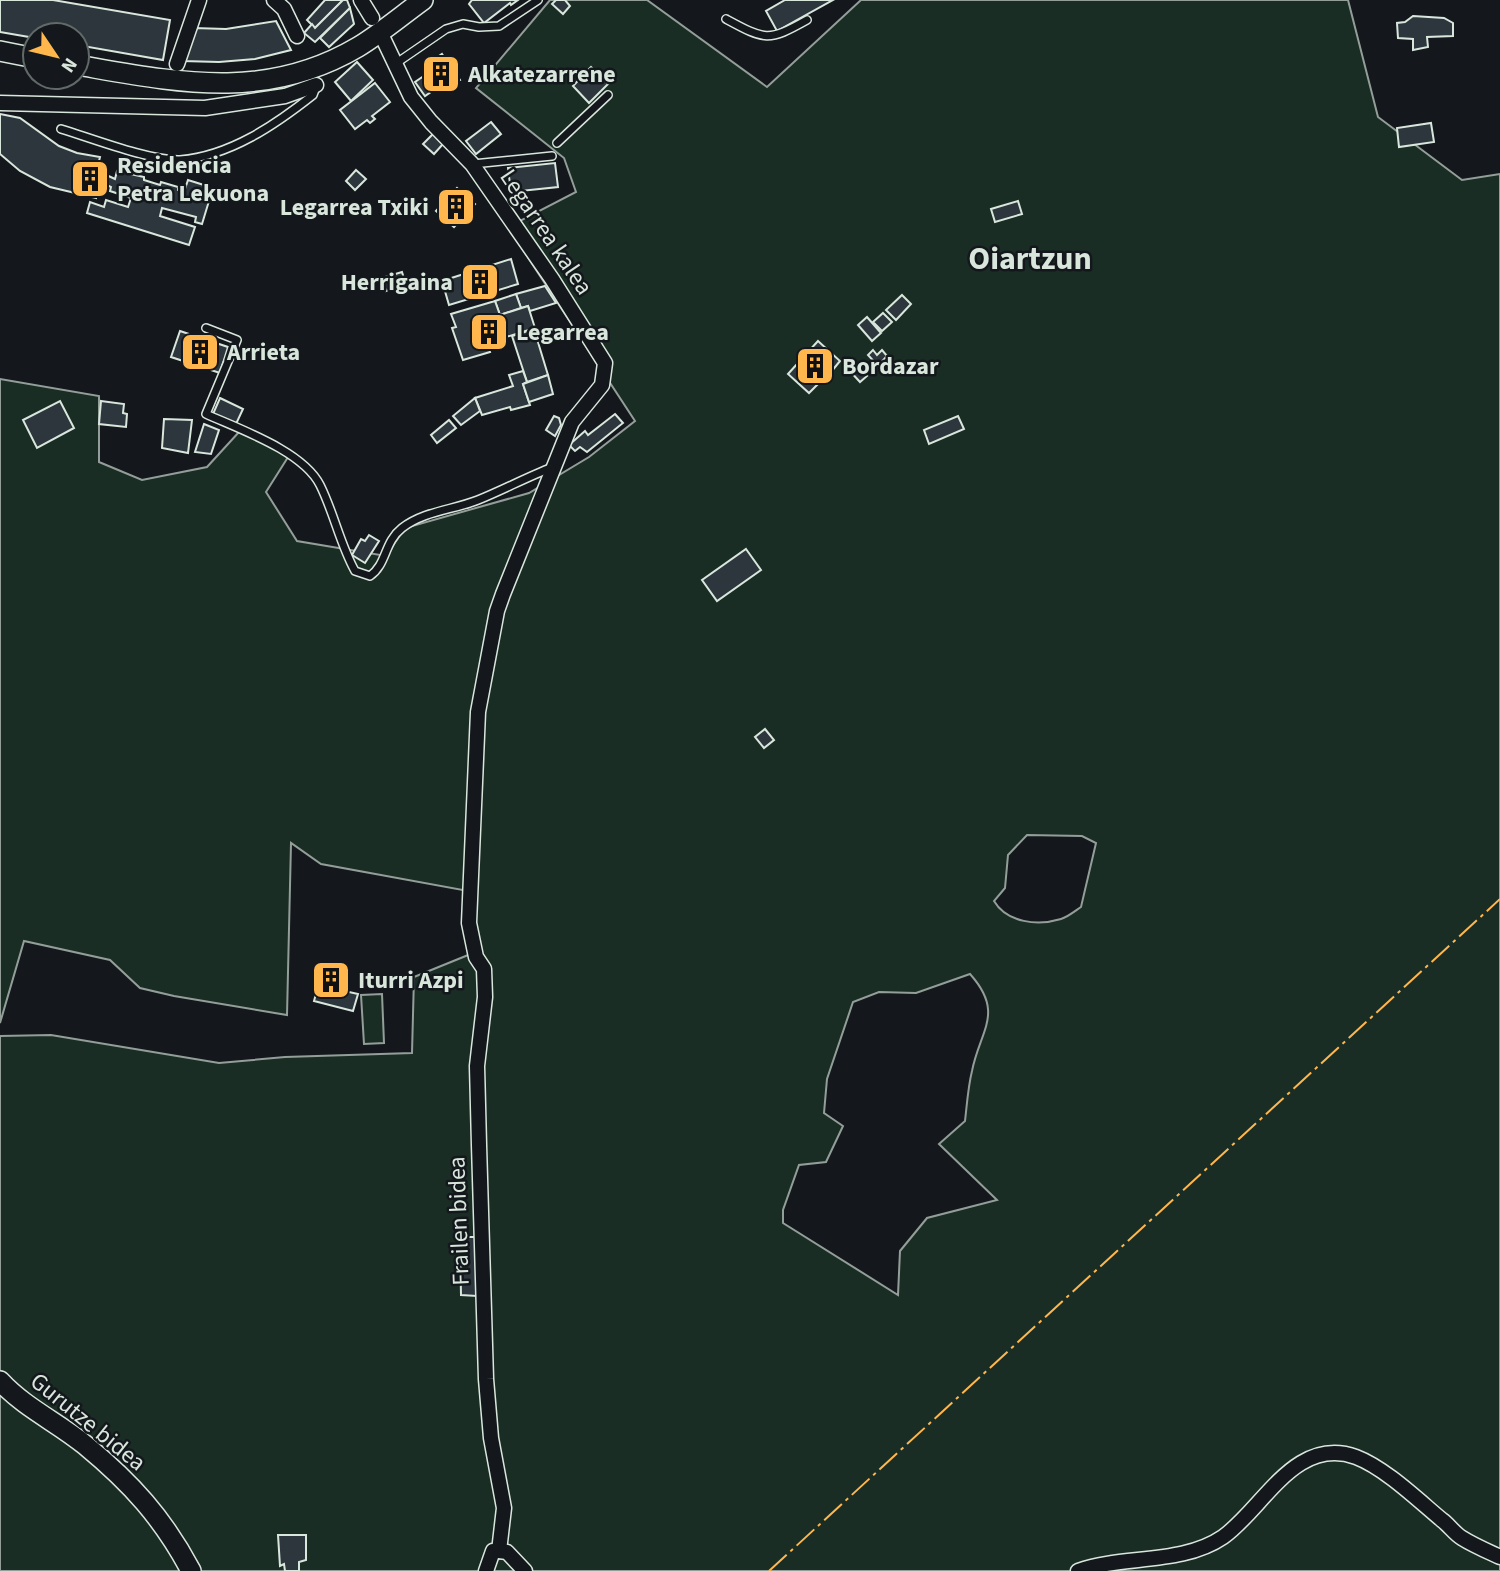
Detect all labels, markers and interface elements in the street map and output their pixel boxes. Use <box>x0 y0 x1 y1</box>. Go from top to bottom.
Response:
north arrow <box>21 21 91 91</box>
text: N <box>54 52 83 78</box>
building icon: Alkatezarrene <box>420 53 462 95</box>
place label: Alkatezarrene <box>467 57 616 92</box>
place label: Residencia Petra Lekuona <box>117 148 269 211</box>
building icon: Residencia Petra Lekuona <box>69 158 111 200</box>
street label: Legarrea kalea <box>491 162 601 302</box>
building icon: Legarrea Txiki <box>435 186 477 228</box>
place label: Legarrea Txiki <box>280 190 429 225</box>
district label: Oiartzun <box>968 236 1092 282</box>
building icon: Herrigaina <box>459 261 501 303</box>
place label: Herrigaina <box>341 265 453 300</box>
building icon: Legarrea <box>468 311 510 353</box>
place label: Legarrea <box>516 315 609 350</box>
building icon: Arrieta <box>179 331 221 373</box>
place label: Arrieta <box>226 335 300 370</box>
building icon: Bordazar <box>794 345 836 387</box>
place label: Bordazar <box>842 349 939 384</box>
building icon: Iturri Azpi <box>310 959 352 1001</box>
place label: Iturri Azpi <box>358 963 464 998</box>
street label: Frailen bidea <box>439 1156 479 1286</box>
street label: Gurutze bidea <box>23 1364 153 1480</box>

